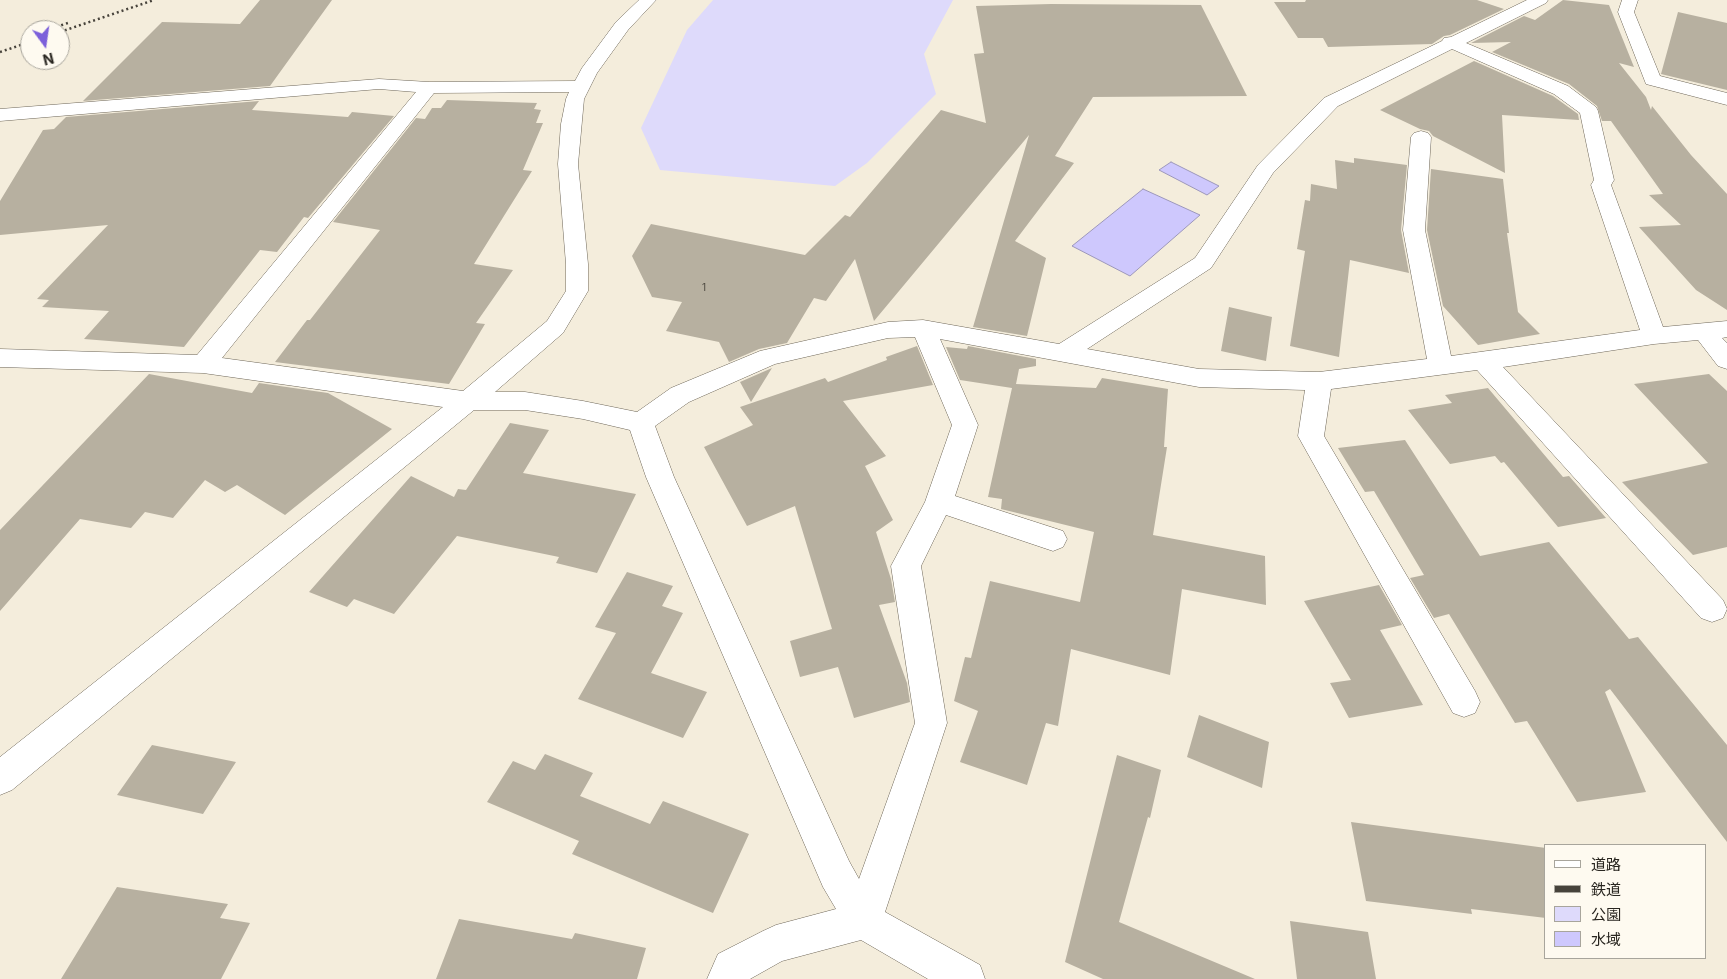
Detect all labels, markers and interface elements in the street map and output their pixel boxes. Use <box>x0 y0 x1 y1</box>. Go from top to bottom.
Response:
north arrow <box>20 20 70 70</box>
text: N <box>41 50 56 69</box>
house number: 1 <box>702 282 706 294</box>
legend <box>1544 844 1707 959</box>
text: 道路 <box>1591 855 1621 874</box>
text: 鉄道 <box>1591 880 1621 899</box>
text: 公園 <box>1591 905 1621 924</box>
text: 水域 <box>1591 930 1621 949</box>

